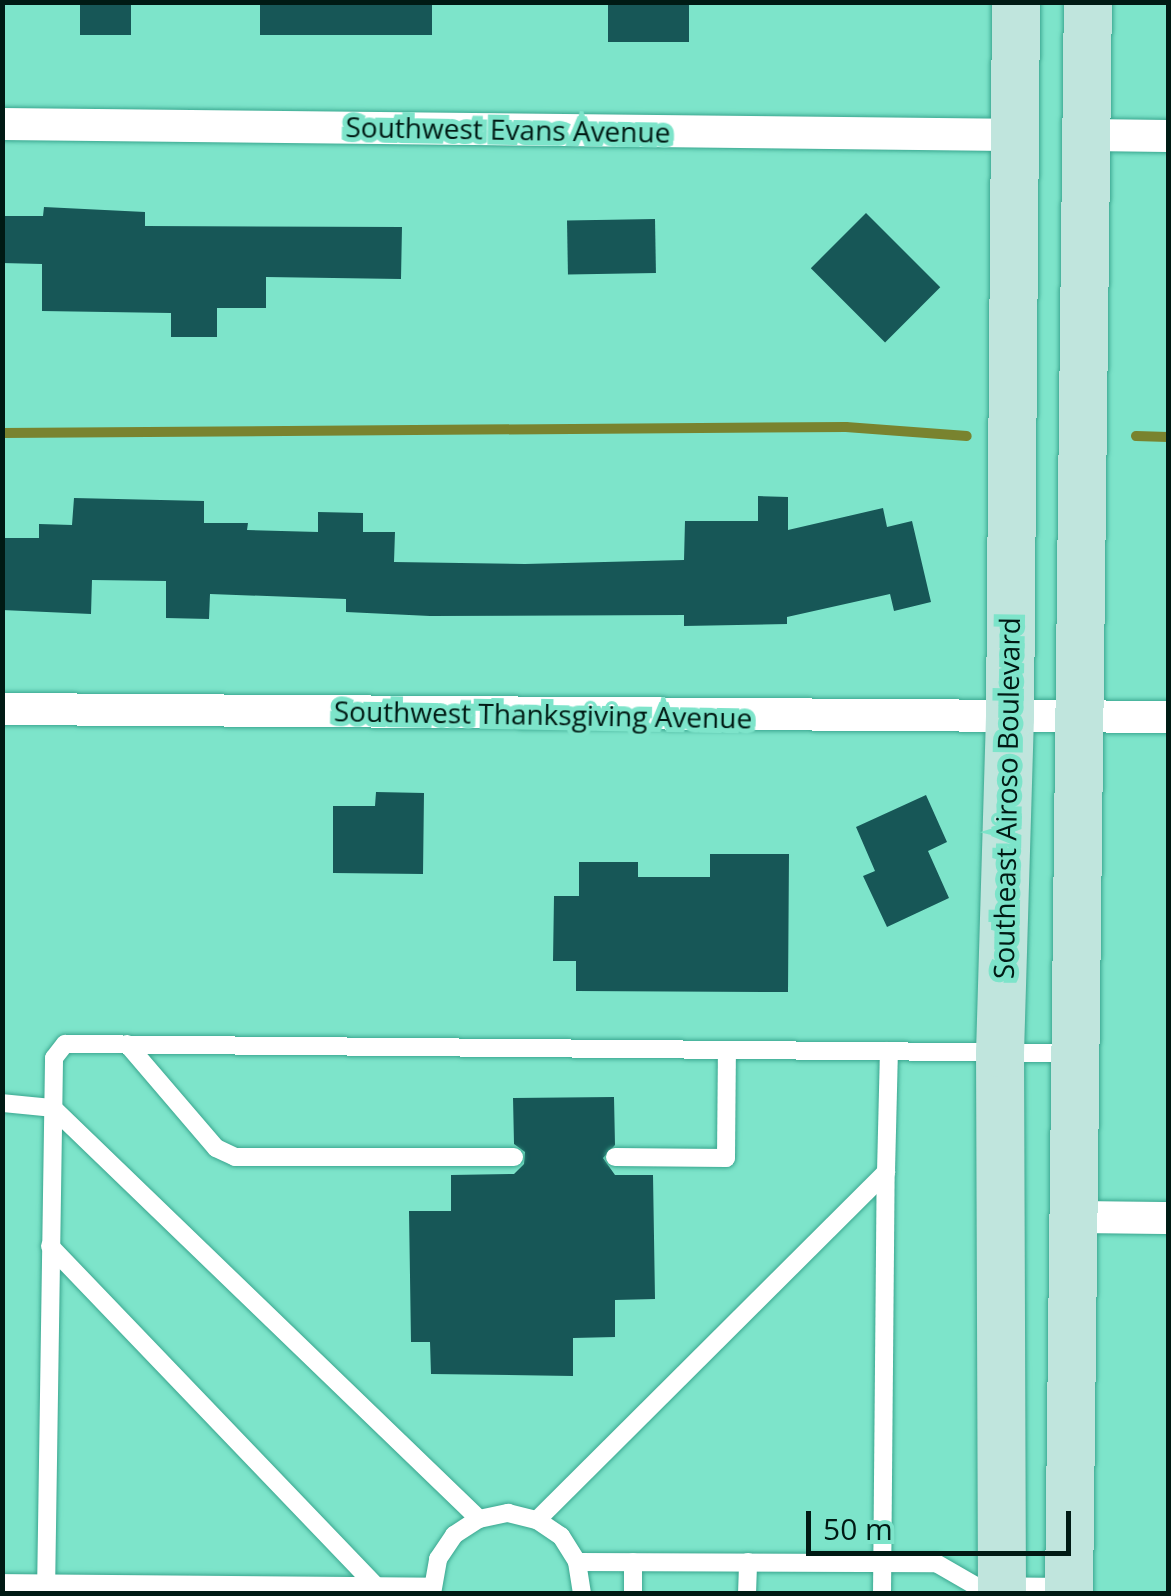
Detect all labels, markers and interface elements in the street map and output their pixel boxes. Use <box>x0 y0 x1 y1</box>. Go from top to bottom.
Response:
street label: Southwest Evans Avenue <box>345 109 671 149</box>
street label: Southeast Airoso Boulevard <box>986 617 1026 979</box>
street label: Southwest Thanksgiving Avenue <box>334 694 752 734</box>
scale bar <box>811 1491 1076 1553</box>
text: 50 m <box>823 1508 893 1549</box>

